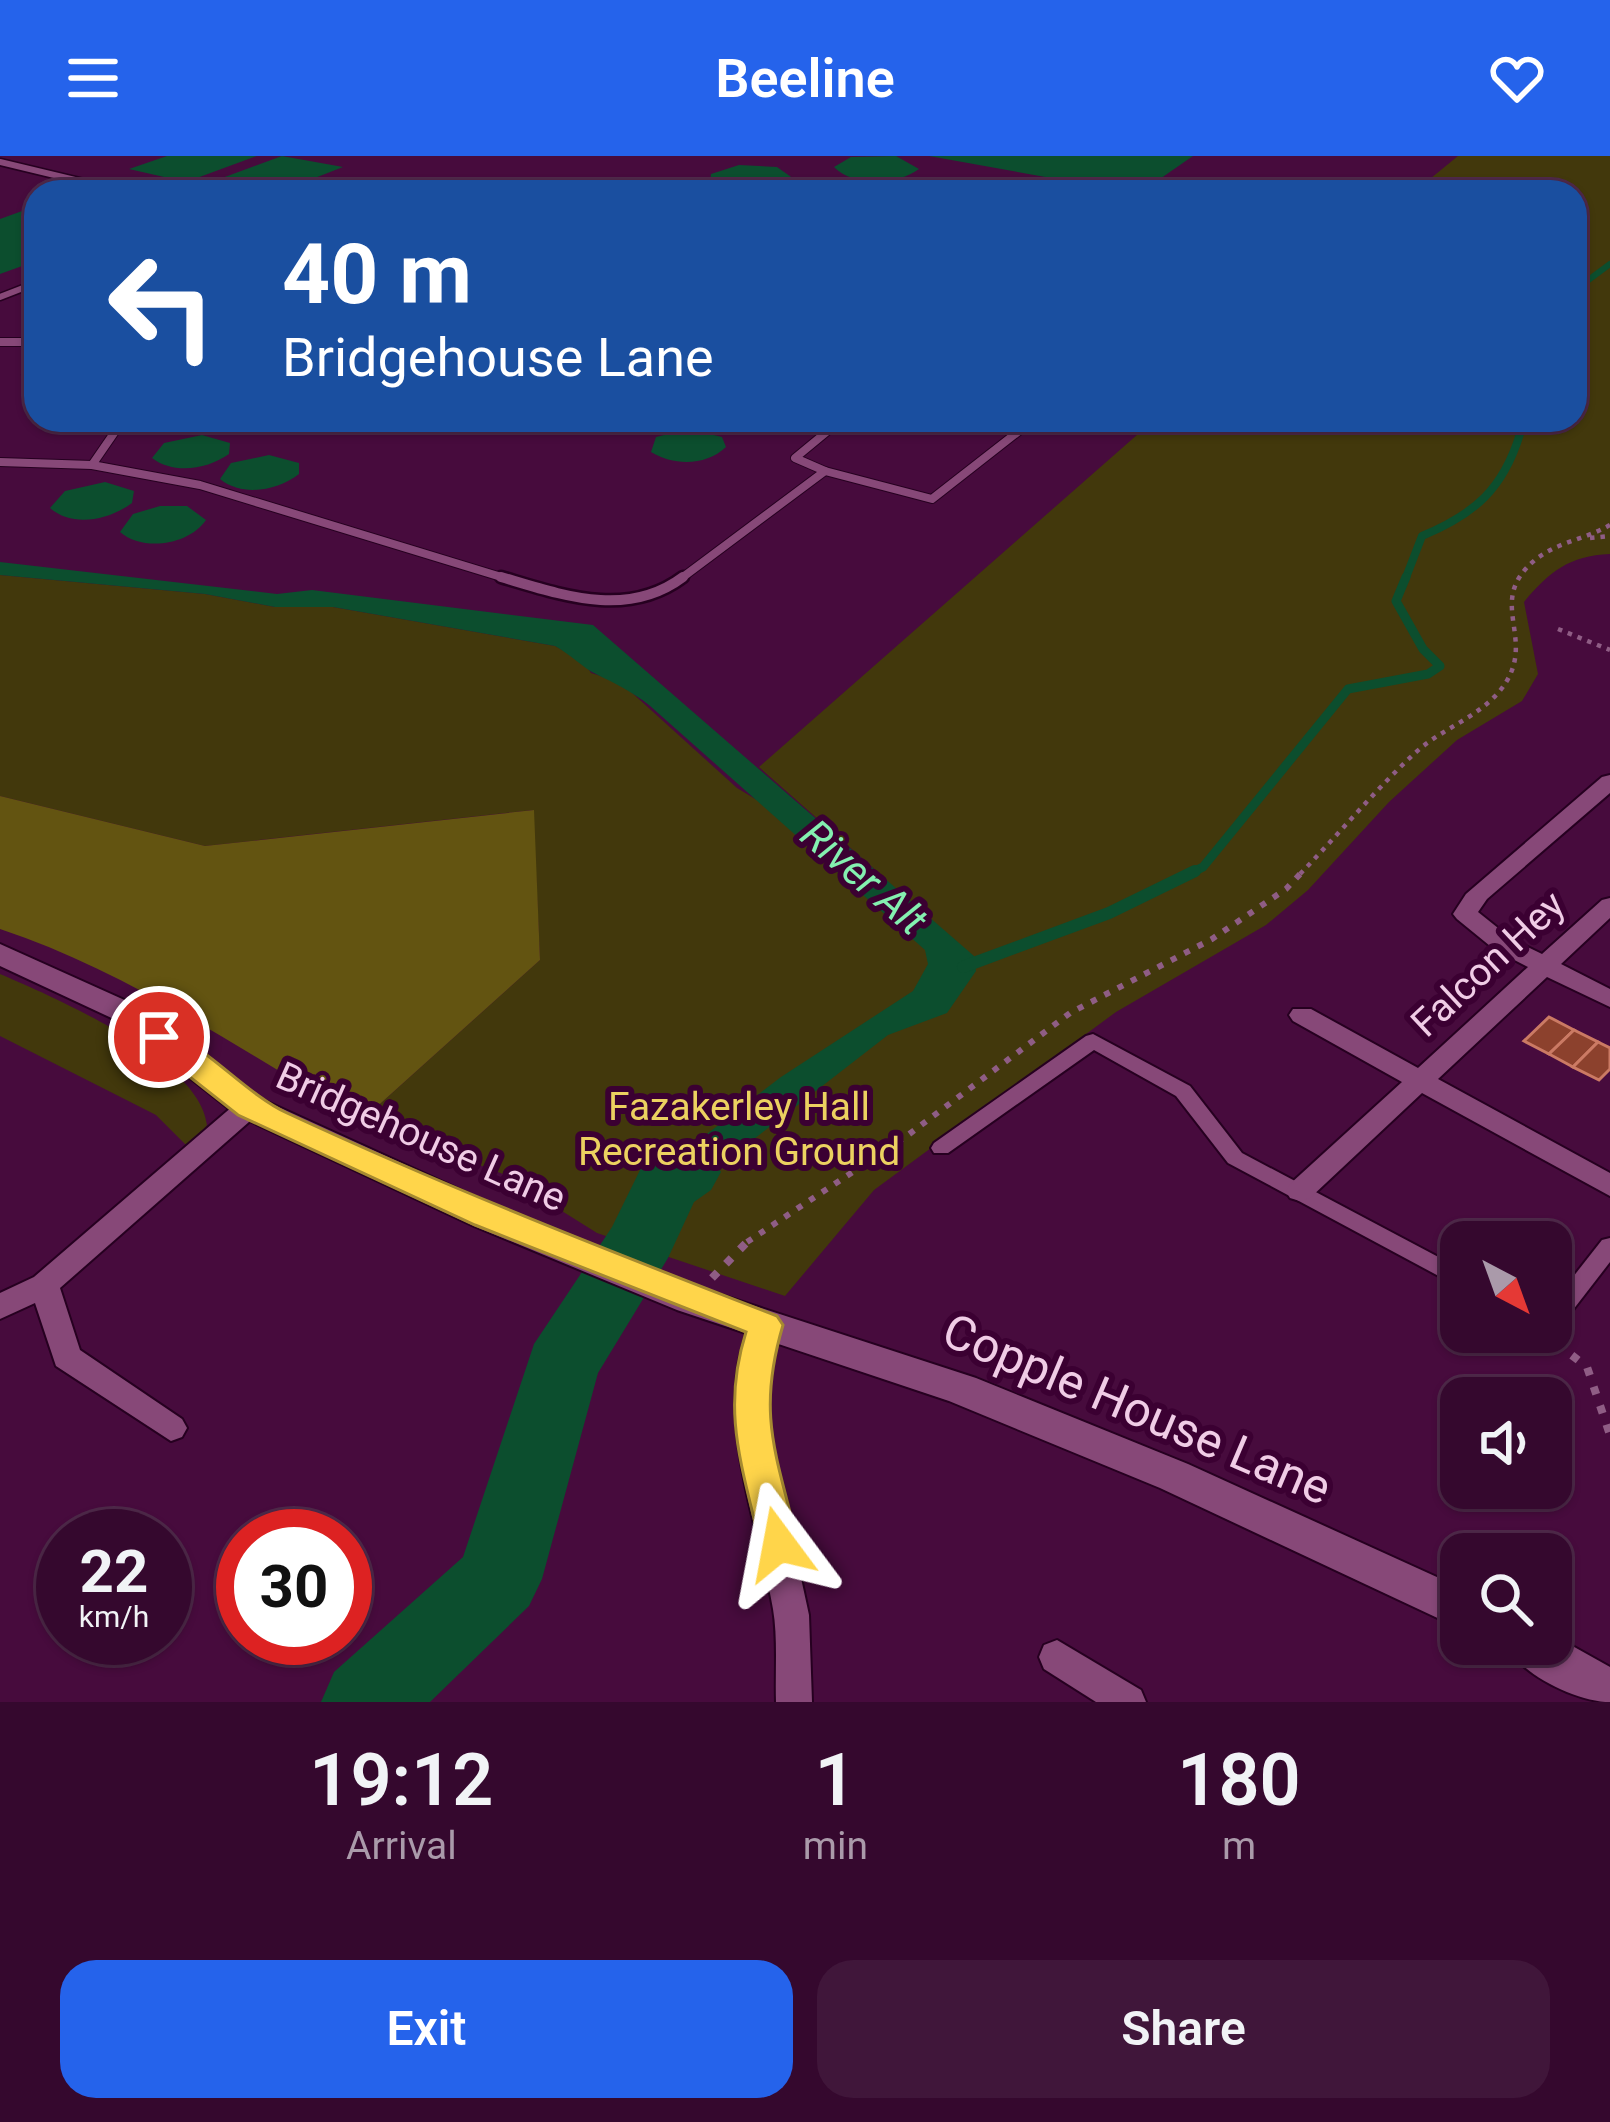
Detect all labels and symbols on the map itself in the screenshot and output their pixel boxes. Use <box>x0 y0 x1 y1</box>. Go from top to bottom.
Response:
water label: River Alt <box>791 809 937 945</box>
street label: Falcon Hey <box>1402 882 1574 1046</box>
pin <box>108 986 210 1088</box>
street label: Bridgehouse Lane <box>269 1053 573 1221</box>
park label: Fazakerley Hall Recreation Ground <box>578 1084 900 1175</box>
north arrow <box>1440 1221 1572 1353</box>
street label: Copple House Lane <box>935 1302 1339 1516</box>
position arrow <box>716 1481 842 1607</box>
speed limit sign: 30 <box>216 1509 372 1665</box>

